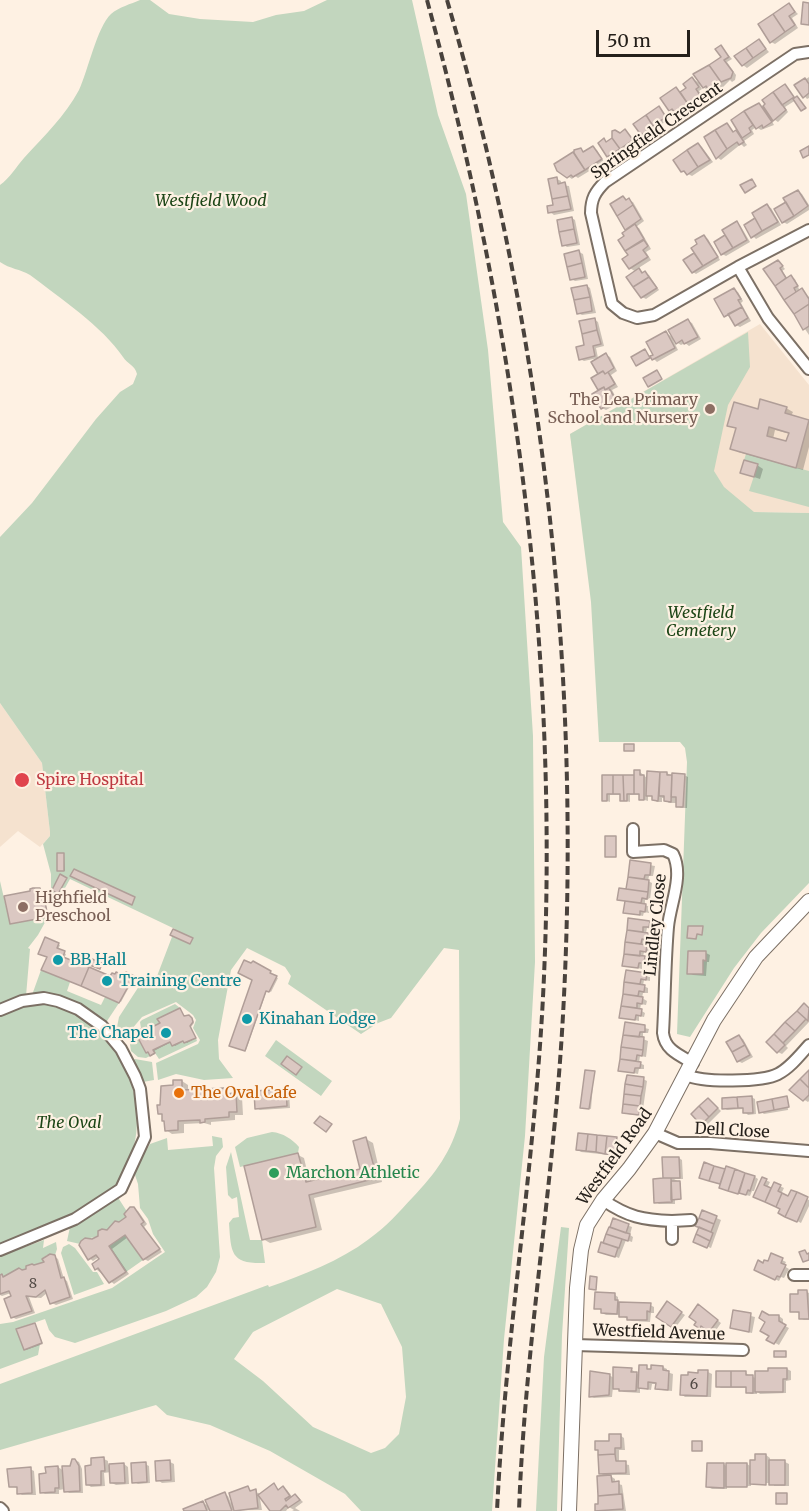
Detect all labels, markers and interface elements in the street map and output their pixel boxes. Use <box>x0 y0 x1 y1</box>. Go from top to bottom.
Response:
scale bar <box>599 18 694 56</box>
text: 50 m <box>607 29 651 52</box>
street label: Springfield Crescent <box>587 78 727 184</box>
park label: Westfield Wood <box>155 191 267 211</box>
place label: The Lea Primary School and Nursery <box>548 390 698 428</box>
marker: The Lea Primary School and Nursery <box>703 402 717 416</box>
park label: Westfield Cemetery <box>666 603 736 641</box>
place label: Spire Hospital <box>36 770 144 790</box>
marker: Spire Hospital <box>13 771 31 789</box>
street label: Lindley Close <box>641 873 671 977</box>
place label: Highfield Preschool <box>35 888 111 926</box>
marker: Highfield Preschool <box>16 900 30 914</box>
place label: BB Hall <box>70 950 126 970</box>
marker: BB Hall <box>51 953 65 967</box>
place label: Training Centre <box>119 971 241 991</box>
marker: Training Centre <box>100 974 114 988</box>
place label: Kinahan Lodge <box>259 1009 376 1029</box>
marker: Kinahan Lodge <box>240 1012 254 1026</box>
place label: The Chapel <box>67 1023 154 1043</box>
marker: The Chapel <box>159 1026 173 1040</box>
place label: The Oval Cafe <box>191 1083 297 1103</box>
marker: The Oval Cafe <box>172 1086 186 1100</box>
street label: Westfield Road <box>573 1105 657 1209</box>
park label: The Oval <box>36 1113 102 1133</box>
street label: Dell Close <box>694 1119 770 1143</box>
place label: Marchon Athletic <box>286 1163 420 1183</box>
marker: Marchon Athletic <box>267 1166 281 1180</box>
house number: 8 <box>29 1276 37 1292</box>
street label: Westfield Avenue <box>593 1321 725 1345</box>
house number: 6 <box>690 1377 698 1393</box>

